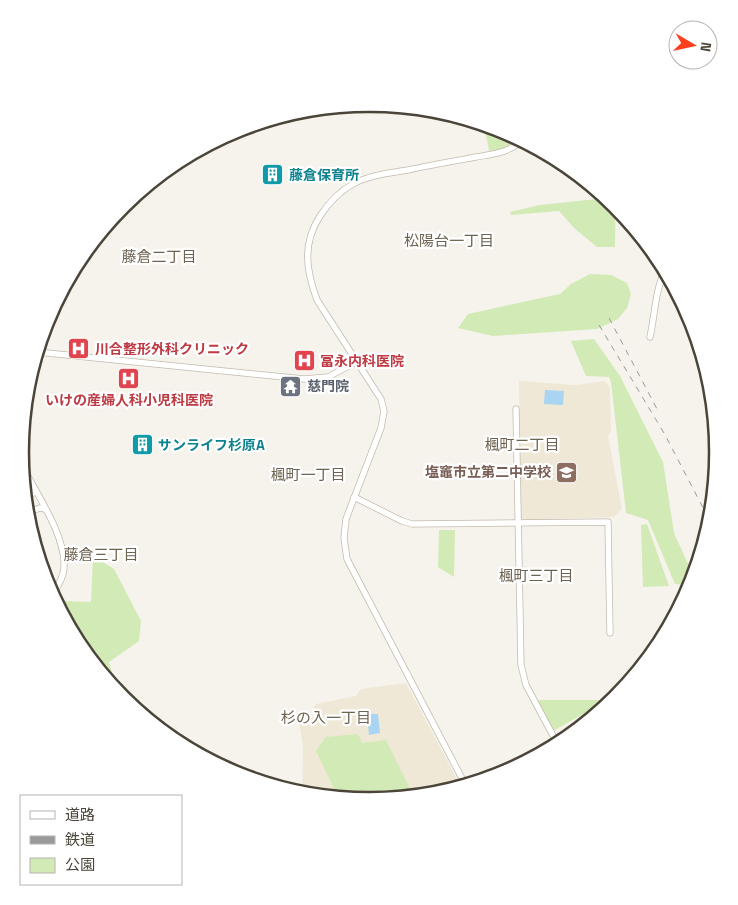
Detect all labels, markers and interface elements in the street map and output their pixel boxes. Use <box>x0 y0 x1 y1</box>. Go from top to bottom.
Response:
north arrow <box>668 20 718 70</box>
text: N <box>696 41 715 53</box>
building icon: 藤倉保育所 <box>261 163 285 187</box>
place label: 藤倉保育所 <box>289 166 359 184</box>
district label: 松陽台一丁目 <box>404 231 494 250</box>
district label: 藤倉二丁目 <box>121 247 197 266</box>
hospital icon: 川合整形外科クリニック <box>67 337 91 361</box>
place label: 川合整形外科クリニック <box>95 340 249 358</box>
hospital icon: 冨永内科医院 <box>292 349 316 373</box>
place label: 冨永内科医院 <box>320 352 404 370</box>
hospital icon: いけの産婦人科小児科医院 <box>117 366 141 390</box>
temple icon: 慈門院 <box>279 374 303 398</box>
place label: 慈門院 <box>307 377 349 395</box>
place label: いけの産婦人科小児科医院 <box>45 391 213 409</box>
building icon: サンライフ杉原A <box>130 433 154 457</box>
district label: 楓町二丁目 <box>484 435 560 454</box>
place label: サンライフ杉原A <box>158 436 265 454</box>
school or university icon: 塩竈市立第二中学校 <box>555 460 579 484</box>
place label: 塩竈市立第二中学校 <box>425 463 551 481</box>
district label: 楓町一丁目 <box>270 465 346 484</box>
district label: 藤倉三丁目 <box>63 545 139 564</box>
district label: 楓町三丁目 <box>498 566 574 585</box>
district label: 杉の入一丁目 <box>281 708 371 727</box>
legend <box>20 795 182 885</box>
text: 道路 <box>65 805 95 824</box>
text: 鉄道 <box>65 830 95 849</box>
text: 公園 <box>65 855 95 874</box>

